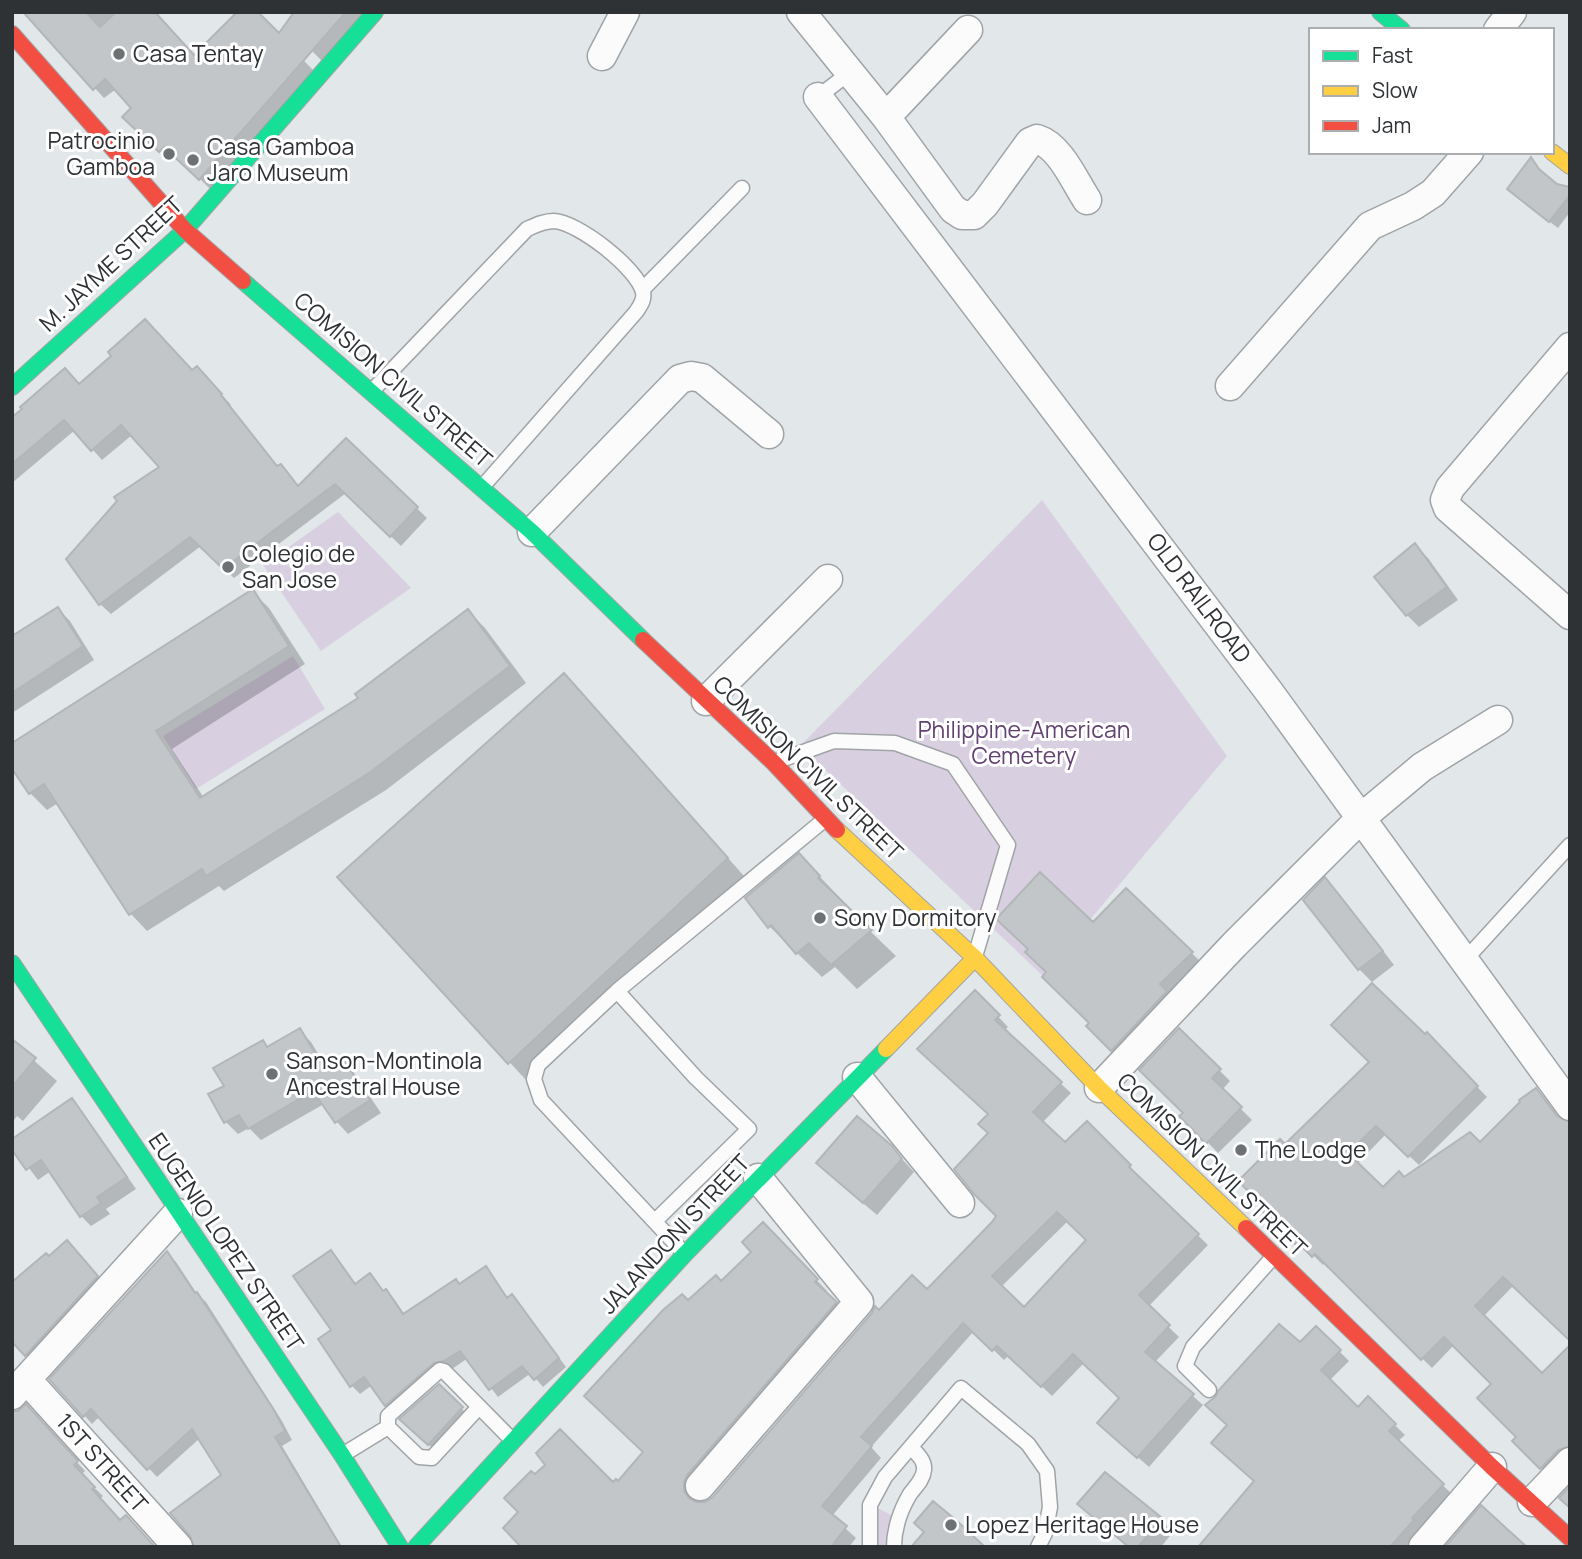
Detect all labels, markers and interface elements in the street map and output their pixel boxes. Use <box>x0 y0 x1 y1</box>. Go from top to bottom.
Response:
legend <box>1309 28 1554 154</box>
place label: Casa Tentay <box>133 37 264 69</box>
text: Fast <box>1372 41 1413 69</box>
marker: Casa Tentay <box>111 46 127 62</box>
text: Slow <box>1372 76 1418 104</box>
text: Jam <box>1372 111 1411 139</box>
place label: Patrocinio Gamboa <box>48 124 155 182</box>
place label: Casa Gamboa Jaro Museum <box>207 130 354 188</box>
marker: Patrocinio Gamboa <box>161 146 177 162</box>
marker: Casa Gamboa Jaro Museum <box>185 152 201 168</box>
street label: M. JAYME STREET <box>32 188 189 338</box>
street label: COMISION CIVIL STREET <box>288 284 500 474</box>
street label: OLD RAILROAD <box>1140 526 1259 669</box>
place label: Colegio de San Jose <box>242 537 355 595</box>
marker: Colegio de San Jose <box>220 559 236 575</box>
street label: COMISION CIVIL STREET <box>707 668 911 867</box>
park label: Philippine-American Cemetery <box>918 713 1130 771</box>
place label: Sony Dormitory <box>834 901 997 933</box>
marker: Sony Dormitory <box>812 910 828 926</box>
place label: Sanson-Montinola Ancestral House <box>286 1044 482 1102</box>
street label: COMISION CIVIL STREET <box>1111 1065 1315 1264</box>
marker: Sanson-Montinola Ancestral House <box>264 1066 280 1082</box>
street label: EUGENIO LOPEZ STREET <box>142 1126 312 1357</box>
place label: The Lodge <box>1255 1133 1366 1165</box>
marker: The Lodge <box>1233 1142 1249 1158</box>
street label: JALANDONI STREET <box>592 1147 757 1320</box>
street label: 1ST STREET <box>50 1406 156 1519</box>
place label: Lopez Heritage House <box>965 1508 1199 1540</box>
marker: Lopez Heritage House <box>943 1517 959 1533</box>

